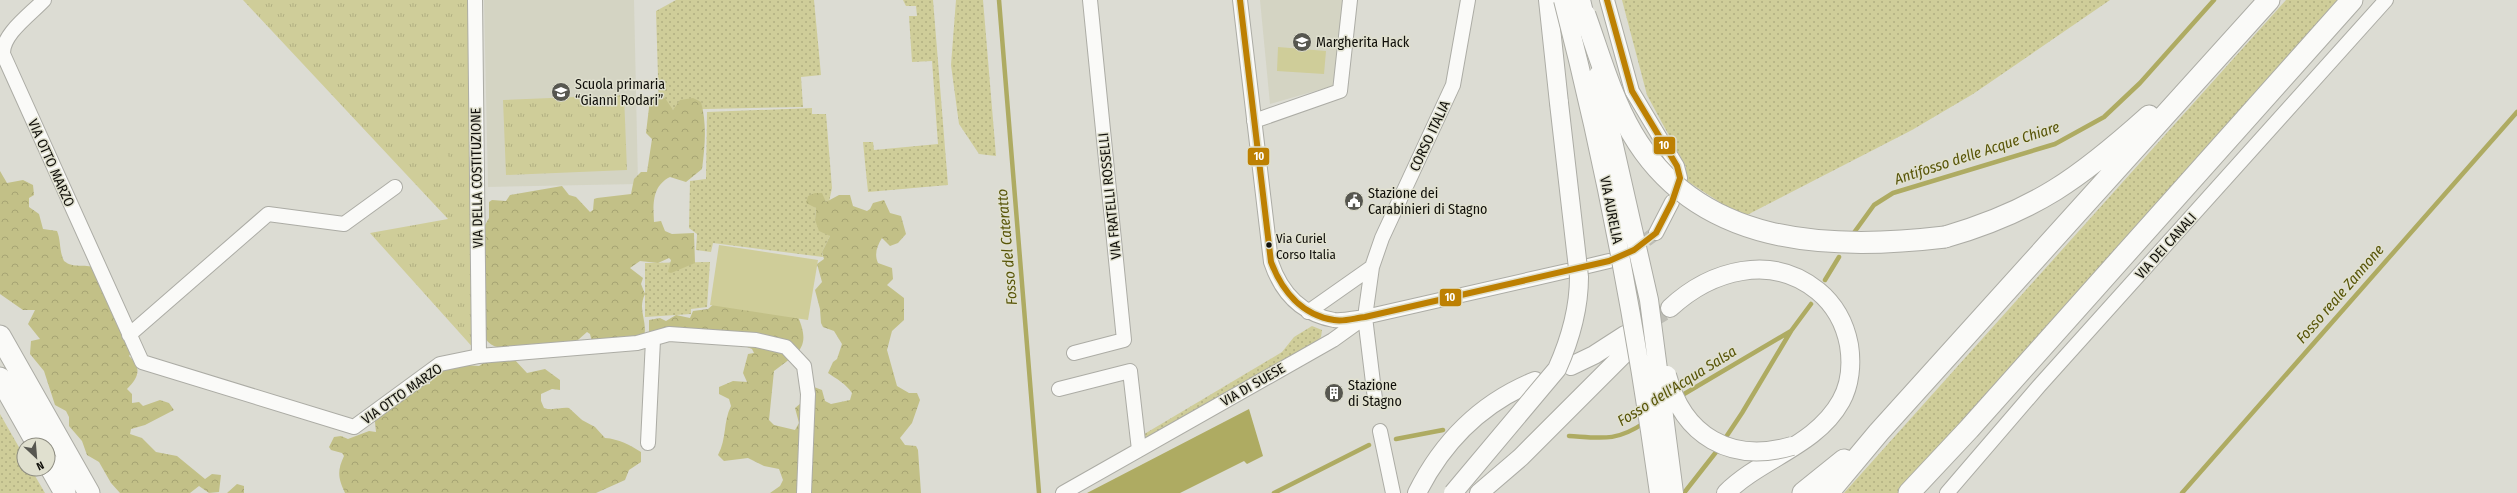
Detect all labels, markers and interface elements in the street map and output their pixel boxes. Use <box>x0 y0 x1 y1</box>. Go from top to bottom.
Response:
school or university icon: Margherita Hack <box>1291 31 1313 53</box>
place label: Margherita Hack <box>1316 34 1410 51</box>
place label: Scuola primaria “Gianni Rodari” <box>575 76 665 109</box>
school or university icon: Scuola primaria “Gianni Rodari” <box>550 81 572 103</box>
street label: CORSO ITALIA <box>1406 97 1454 174</box>
street label: VIA DELLA COSTITUZIONE <box>467 107 487 248</box>
street label: VIA OTTO MARZO <box>24 117 78 210</box>
water label: Antifosso delle Acque Chiare <box>1891 118 2062 189</box>
street label: VIA FRATELLI ROSSELLI <box>1095 132 1125 260</box>
line badge: 10 <box>1653 136 1676 155</box>
text: 10 <box>1659 139 1669 152</box>
line badge: 10 <box>1247 147 1270 166</box>
text: 10 <box>1254 150 1264 163</box>
street label: VIA AURELIA <box>1596 175 1626 246</box>
place label: Stazione dei Carabinieri di Stagno <box>1368 185 1487 218</box>
water label: Fosso del Cateratto <box>993 188 1021 306</box>
public building icon: Stazione dei Carabinieri di Stagno <box>1343 190 1365 212</box>
street label: VIA DEI CANALI <box>2132 209 2200 283</box>
place label: Via Curiel Corso Italia <box>1276 231 1336 262</box>
marker: Via Curiel Corso Italia <box>1264 240 1274 250</box>
water label: Fosso reale Zannone <box>2292 241 2388 347</box>
line badge: 10 <box>1439 288 1462 307</box>
text: 10 <box>1445 291 1455 304</box>
water label: Fosso dell'Acqua Salsa <box>1614 342 1740 430</box>
street label: VIA OTTO MARZO <box>359 360 446 428</box>
street label: VIA DI SUESE <box>1218 360 1289 410</box>
place label: Stazione di Stagno <box>1348 377 1402 410</box>
building icon: Stazione di Stagno <box>1323 382 1345 404</box>
north arrow <box>16 437 56 477</box>
text: N <box>34 458 46 473</box>

